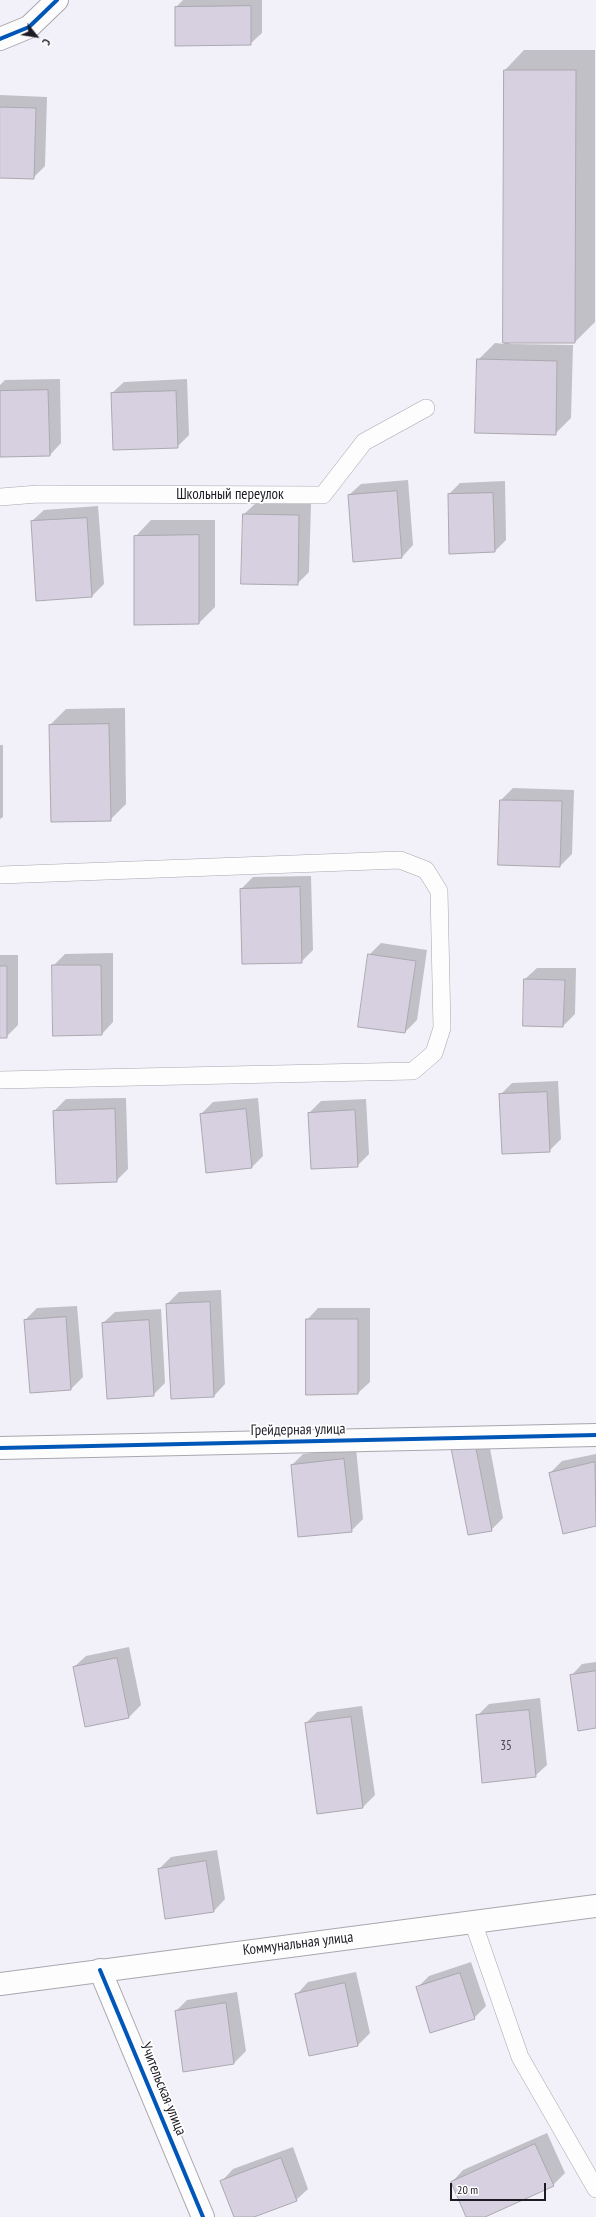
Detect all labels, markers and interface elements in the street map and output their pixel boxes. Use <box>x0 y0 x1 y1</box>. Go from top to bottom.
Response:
north arrow <box>16 16 56 56</box>
text: С <box>39 36 54 48</box>
street label: Школьный переулок <box>176 486 284 504</box>
street label: Грейдерная улица <box>250 1420 346 1440</box>
house number: 35 <box>500 1738 512 1754</box>
street label: Коммунальная улица <box>242 1928 354 1960</box>
street label: Учительская улица <box>136 2040 190 2138</box>
scale bar <box>452 2175 548 2201</box>
text: 20 m <box>457 2182 478 2197</box>

